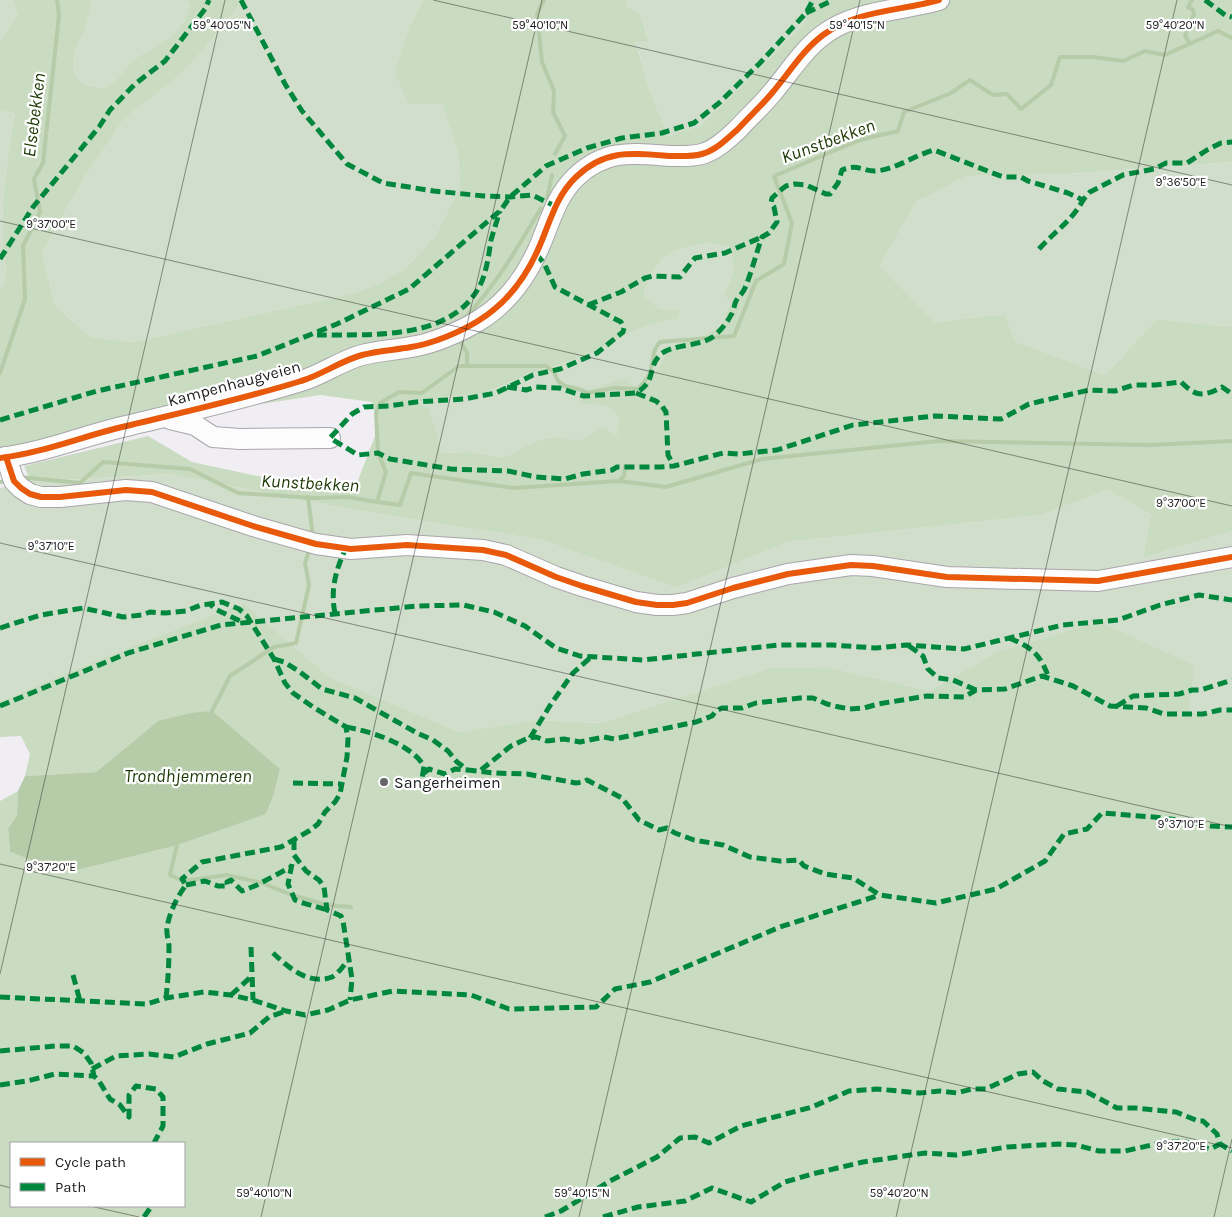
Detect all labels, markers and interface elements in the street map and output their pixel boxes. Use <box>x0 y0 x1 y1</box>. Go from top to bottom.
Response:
text: 59°40'05"N <box>192 18 252 32</box>
text: 59°40'10"N <box>512 18 568 32</box>
text: 59°40'15"N <box>829 18 885 32</box>
text: 59°40'20"N <box>1145 18 1205 32</box>
water label: Elsebekken <box>18 72 50 158</box>
water label: Kunstbekken <box>778 114 878 168</box>
text: 9°36'50"E <box>1156 175 1206 189</box>
text: 9°37'00"E <box>26 217 76 231</box>
street label: Kampenhaugveien <box>166 357 303 410</box>
water label: Kunstbekken <box>260 469 360 497</box>
text: 9°37'00"E <box>1156 496 1206 510</box>
text: 9°37'10"E <box>28 539 74 553</box>
water label: Trondhjemmeren <box>124 765 252 787</box>
place label: Sangerheimen <box>394 773 501 792</box>
marker: Sangerheimen <box>378 776 390 788</box>
text: 9°37'10"E <box>1158 817 1204 831</box>
text: 9°37'20"E <box>26 860 76 874</box>
text: 9°37'20"E <box>1156 1139 1206 1153</box>
legend <box>10 1142 185 1207</box>
text: Cycle path <box>55 1153 126 1171</box>
text: Path <box>55 1178 86 1196</box>
text: 59°40'10"N <box>236 1186 292 1200</box>
text: 59°40'15"N <box>554 1186 610 1200</box>
text: 59°40'20"N <box>869 1186 929 1200</box>

